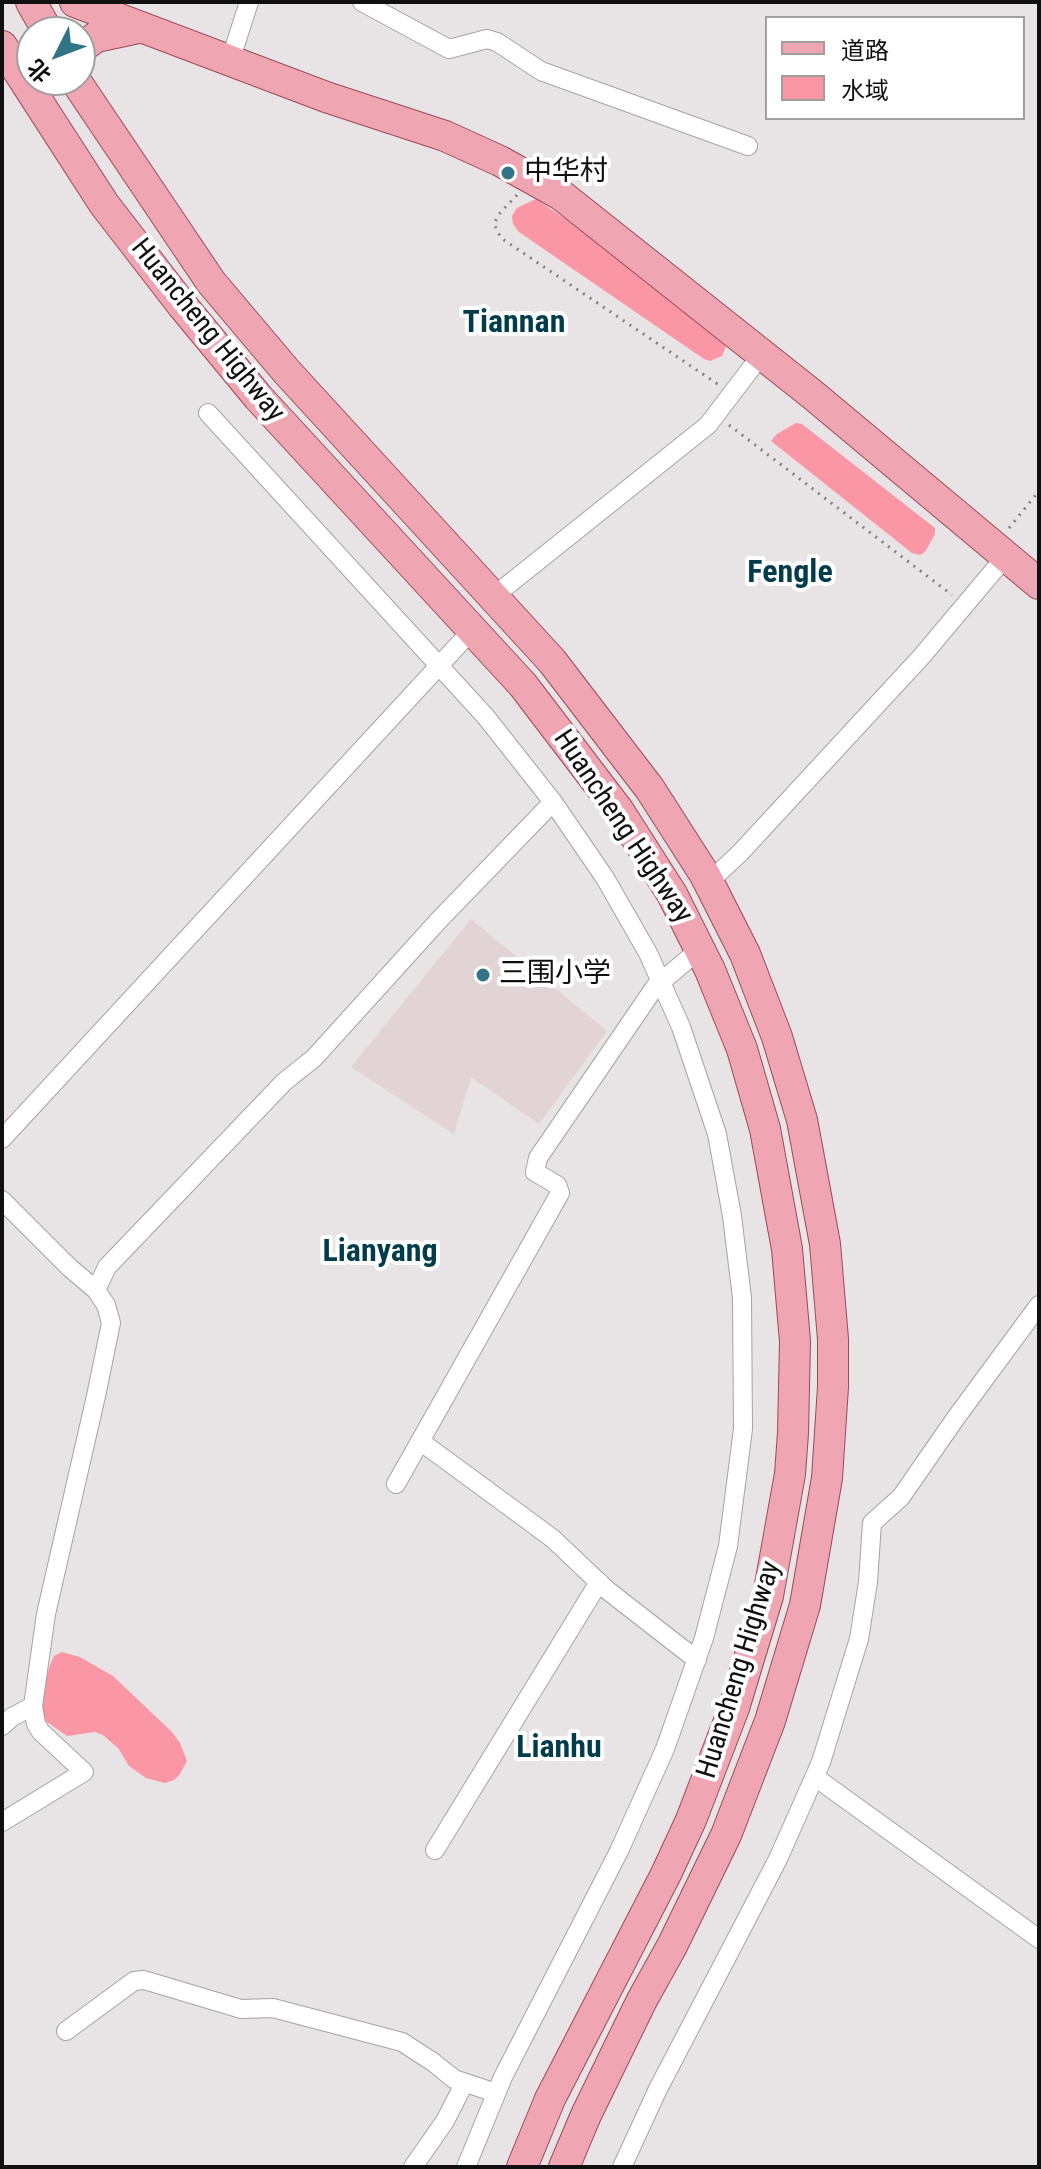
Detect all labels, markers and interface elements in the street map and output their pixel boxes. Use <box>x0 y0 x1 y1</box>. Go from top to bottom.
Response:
north arrow <box>16 16 96 96</box>
legend <box>765 16 1025 120</box>
text: 道路 <box>841 37 889 65</box>
text: 北 <box>23 55 56 88</box>
text: 水域 <box>841 77 889 105</box>
place label: 中华村 <box>524 156 608 190</box>
marker: 中华村 <box>499 164 517 182</box>
street label: Huancheng Highway <box>123 233 291 429</box>
district label: Tiannan <box>463 305 565 343</box>
district label: Fengle <box>747 555 833 593</box>
street label: Huancheng Highway <box>545 724 699 930</box>
place label: 三围小学 <box>499 958 611 992</box>
marker: 三围小学 <box>474 966 492 984</box>
district label: Lianyang <box>322 1234 438 1272</box>
street label: Huancheng Highway <box>691 1557 789 1783</box>
district label: Lianhu <box>516 1730 602 1768</box>

